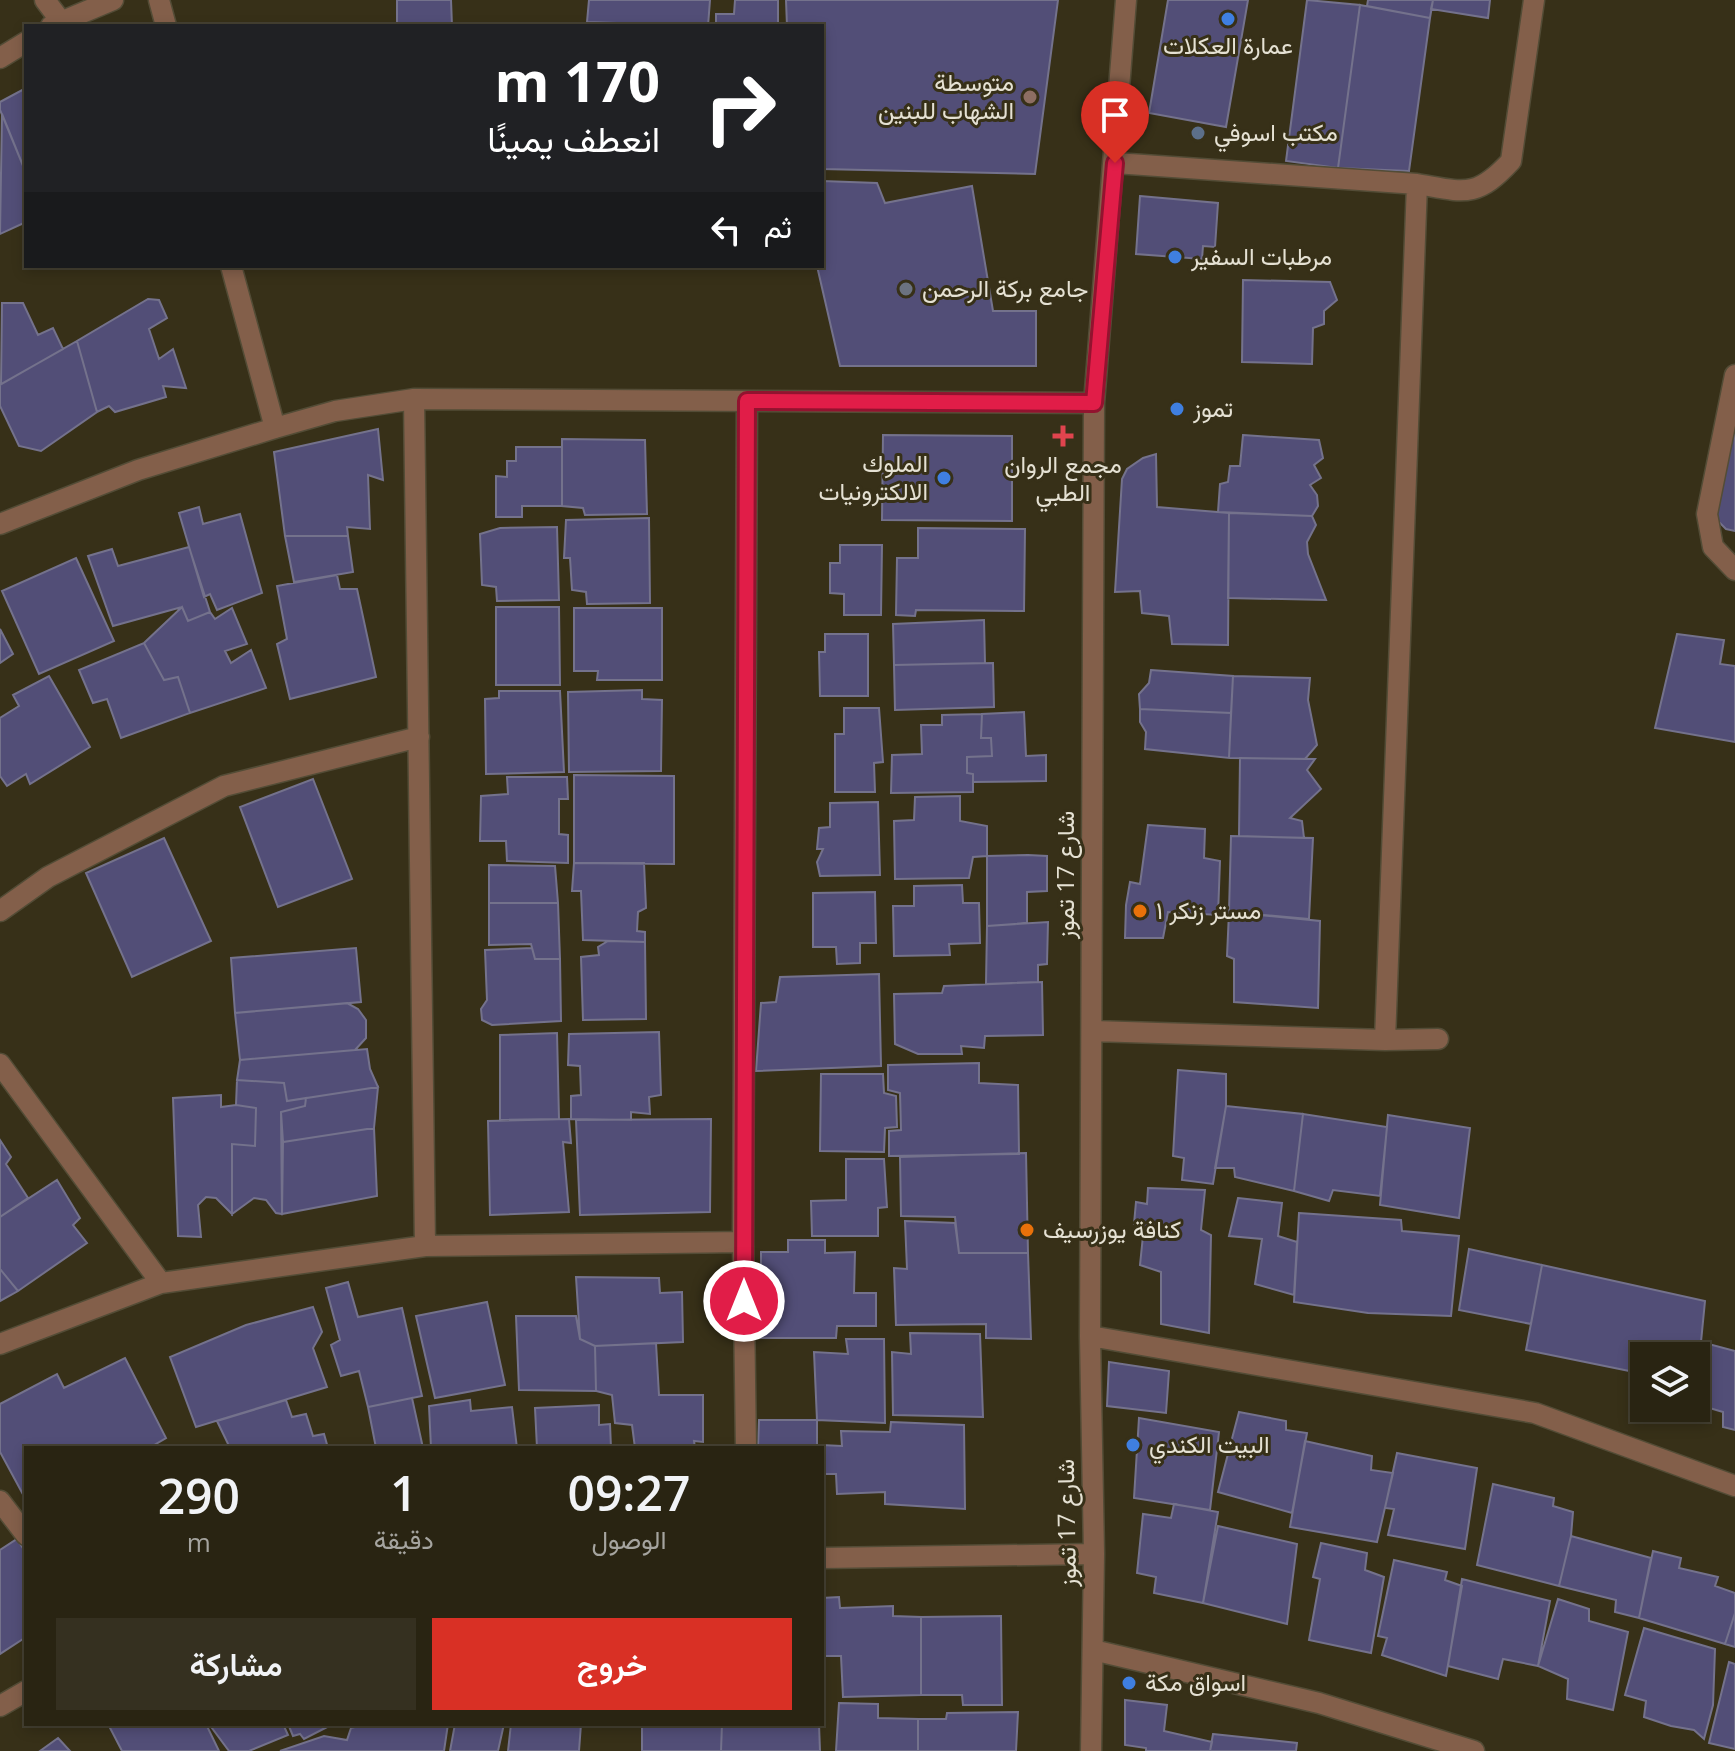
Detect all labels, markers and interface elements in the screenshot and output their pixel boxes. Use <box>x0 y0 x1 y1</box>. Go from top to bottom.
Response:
marker: عمارة العكلات <box>1219 10 1237 28</box>
place label: عمارة العكلات <box>1163 28 1293 61</box>
text: 170 m <box>494 42 660 118</box>
icon: right <box>688 56 792 160</box>
place label: متوسطة الشهاب للبنين <box>878 65 1014 126</box>
pin <box>1081 81 1149 163</box>
marker: متوسطة الشهاب للبنين <box>1021 88 1039 106</box>
icon: arrive <box>1093 93 1137 137</box>
text: انعطف يمينًا <box>487 114 660 163</box>
place label: مكتب اسوفي <box>1214 115 1338 152</box>
marker: مكتب اسوفي <box>1189 124 1207 142</box>
text: ثم <box>764 206 792 247</box>
icon: left <box>704 208 748 252</box>
place label: مرطبات السفير <box>1190 239 1332 272</box>
marker: مرطبات السفير <box>1166 248 1184 266</box>
place label: جامع بركة الرحمن <box>922 271 1088 306</box>
marker: جامع بركة الرحمن <box>897 280 915 298</box>
place label: تموز <box>1192 391 1233 424</box>
marker: تموز <box>1168 400 1186 418</box>
marker: مجمع الروان الطبي <box>1052 425 1074 447</box>
place label: الملوك الالكترونيات <box>819 446 928 507</box>
place label: مجمع الروان الطبي <box>1004 447 1122 512</box>
marker: الملوك الالكترونيات <box>935 469 953 487</box>
street label: شارع 17 تموز <box>1048 811 1082 940</box>
place label: مستر زنكر ١ <box>1156 893 1261 926</box>
marker: مستر زنكر ١ <box>1131 902 1149 920</box>
place label: كنافة يوزرسيف <box>1043 1212 1181 1245</box>
marker: كنافة يوزرسيف <box>1018 1221 1036 1239</box>
position arrow <box>702 1259 786 1343</box>
map controls <box>1630 1342 1710 1422</box>
button: layers <box>1630 1342 1710 1422</box>
place label: البيت الكندي <box>1149 1427 1270 1464</box>
marker: البيت الكندي <box>1124 1436 1142 1454</box>
street label: شارع 17 تموز <box>1048 1459 1084 1588</box>
text: 1 <box>390 1460 417 1525</box>
text: 09:27 <box>567 1460 690 1525</box>
text: 290 <box>158 1463 240 1528</box>
text: دقيقة <box>374 1521 434 1557</box>
text: الوصول <box>591 1521 666 1557</box>
text: m <box>187 1524 211 1560</box>
button: مشاركة <box>56 1618 416 1710</box>
button: خروج <box>432 1618 792 1710</box>
place label: اسواق مكة <box>1145 1665 1246 1698</box>
marker: اسواق مكة <box>1120 1674 1138 1692</box>

